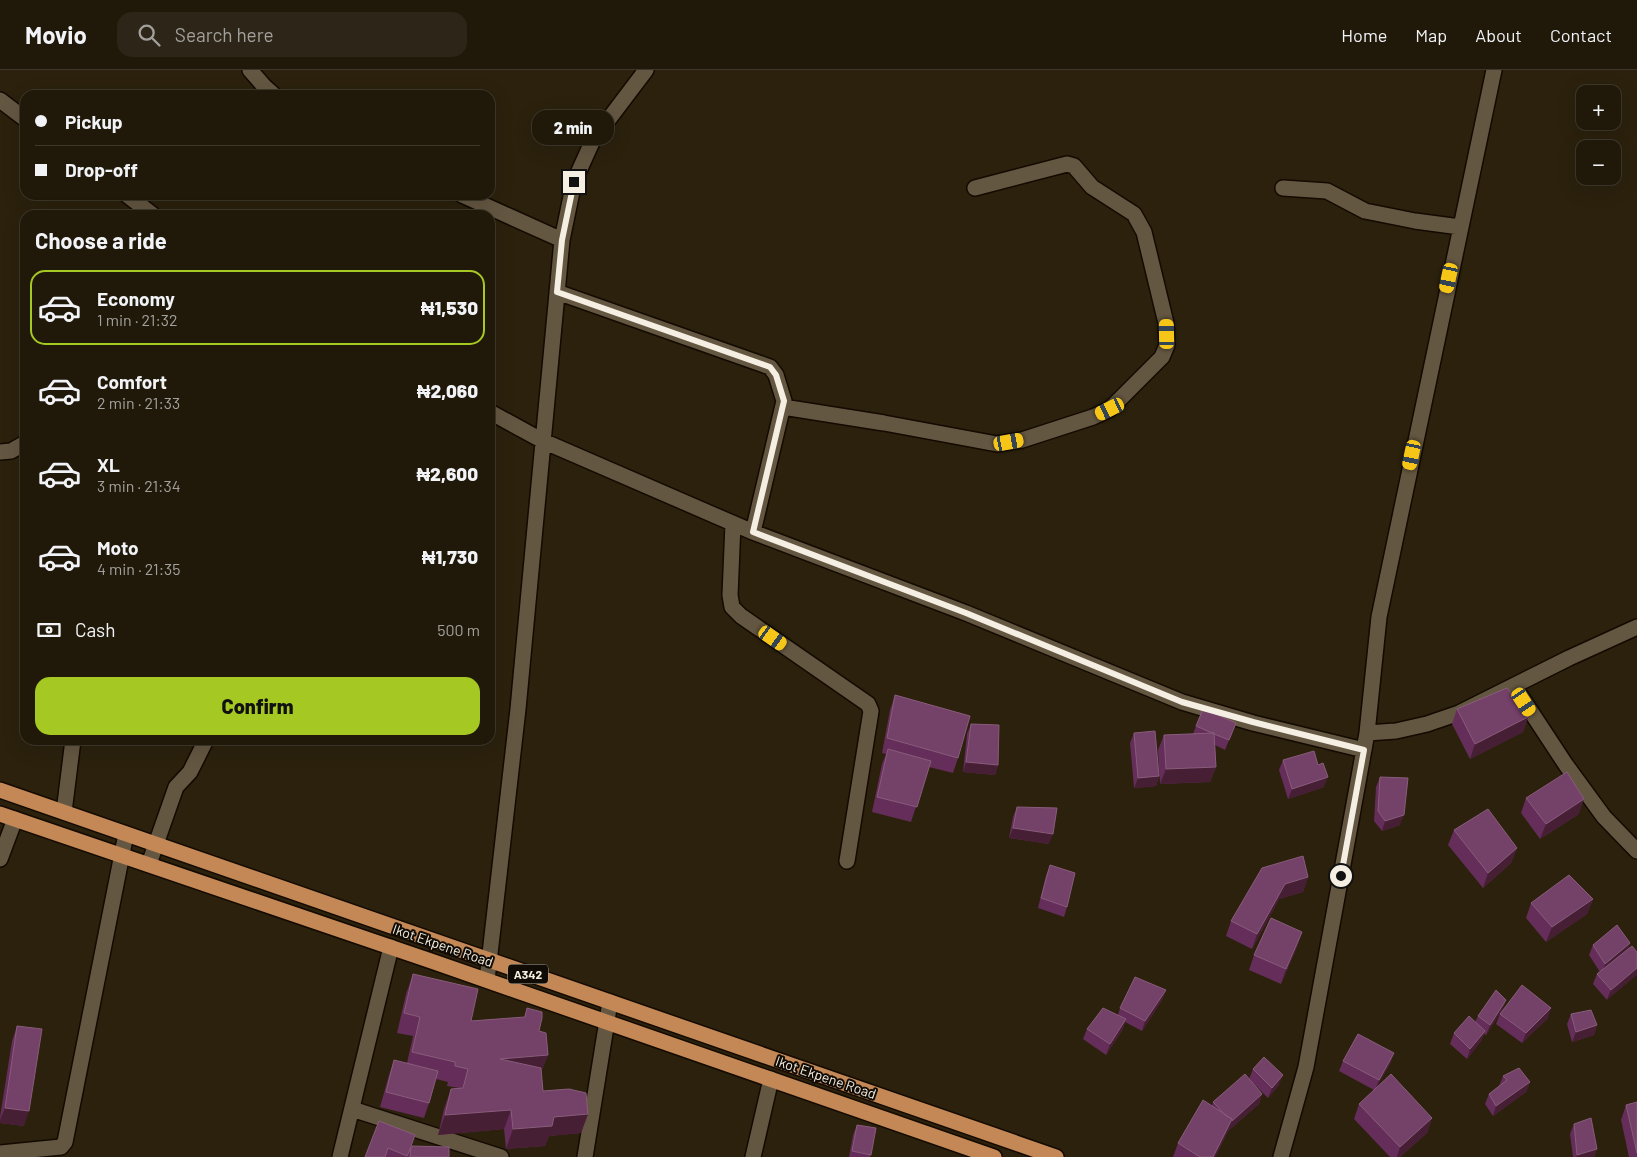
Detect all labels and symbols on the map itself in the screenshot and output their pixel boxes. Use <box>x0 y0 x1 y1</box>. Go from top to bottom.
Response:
callout: 2 min <box>533 109 615 144</box>
route end <box>563 171 585 193</box>
car <box>1438 262 1459 294</box>
car <box>1159 319 1174 349</box>
car <box>1093 396 1126 422</box>
car <box>992 432 1025 452</box>
car <box>1401 439 1422 471</box>
car <box>756 623 789 653</box>
car <box>1509 685 1538 719</box>
route start <box>1330 865 1352 887</box>
street label: Ikot Ekpene Road <box>391 920 495 970</box>
road number: A342 <box>508 964 548 984</box>
street label: Ikot Ekpene Road <box>774 1052 878 1102</box>

